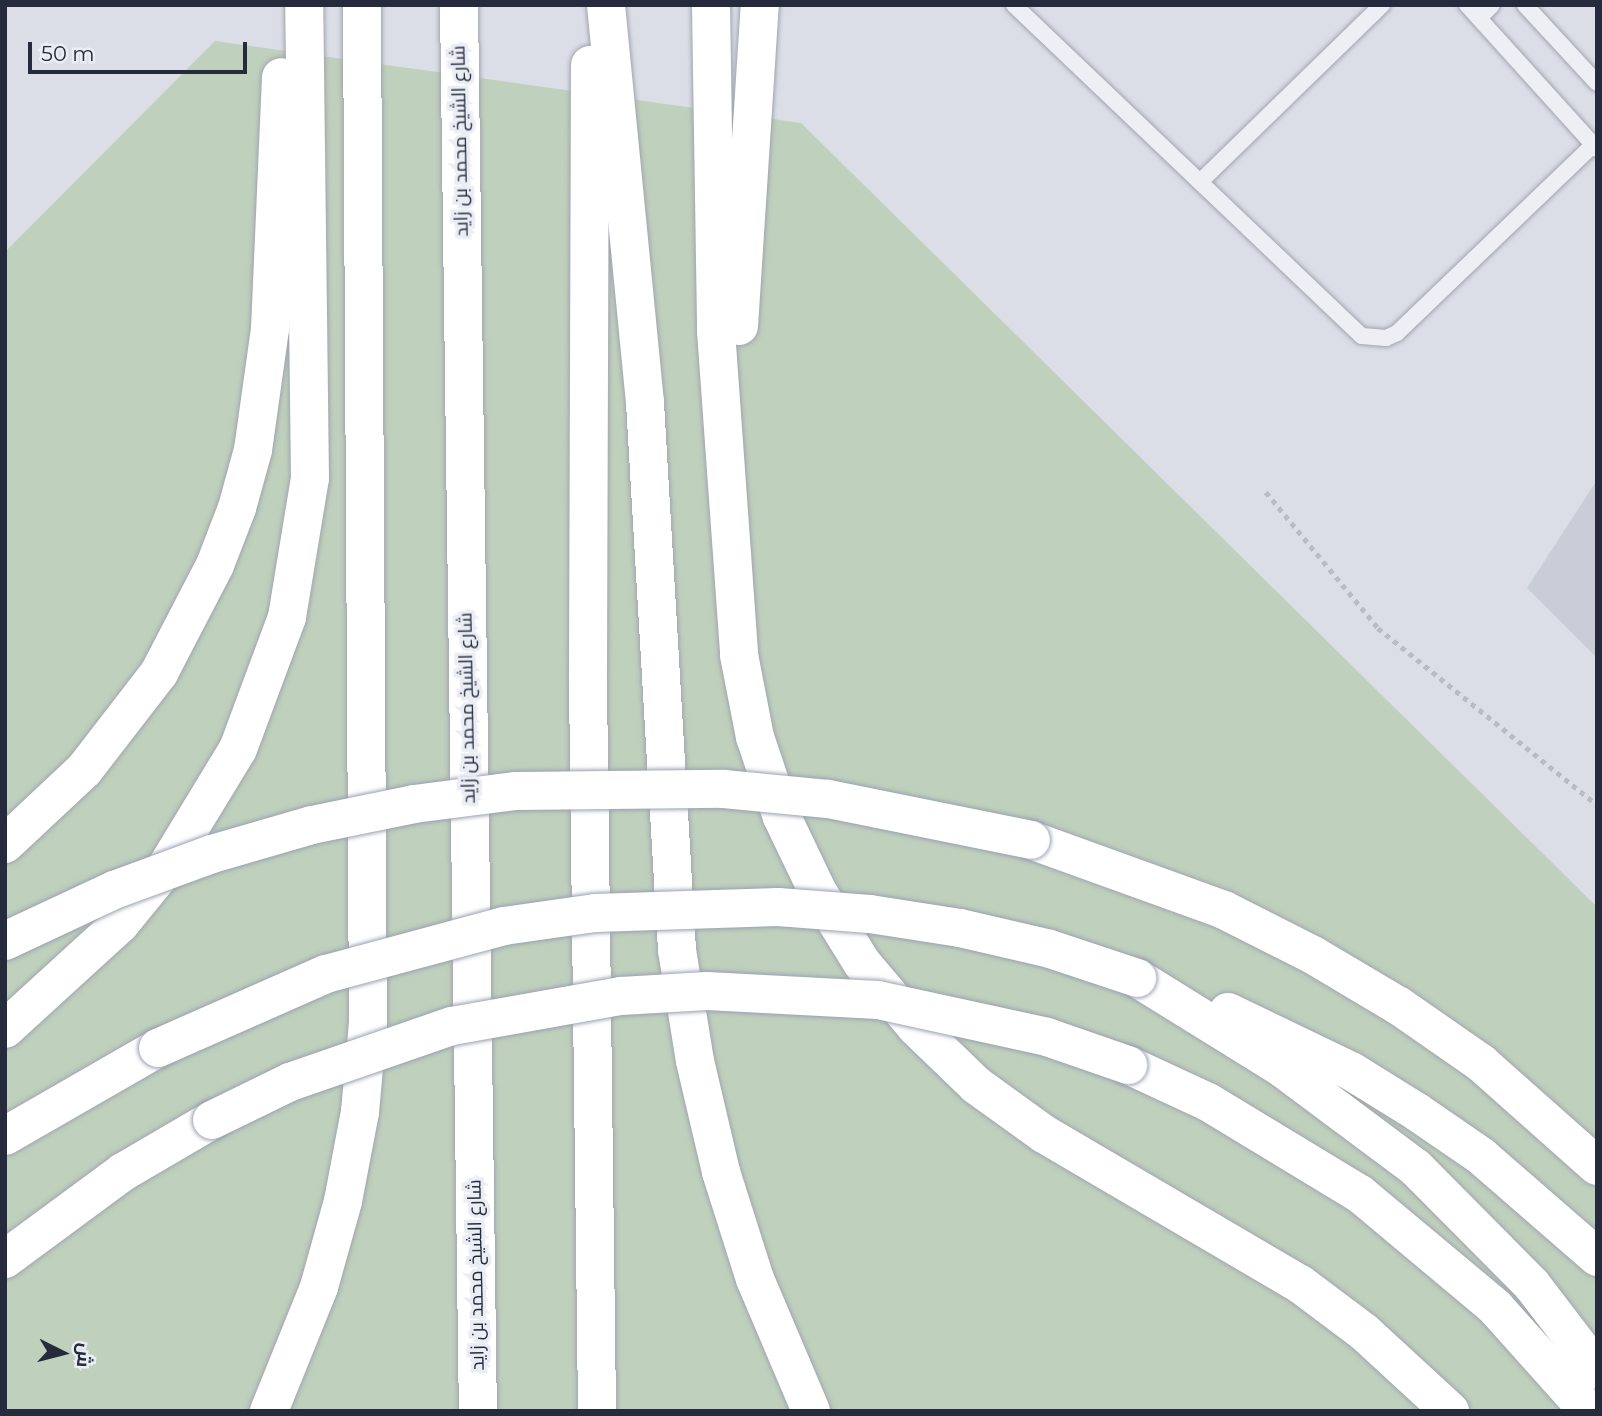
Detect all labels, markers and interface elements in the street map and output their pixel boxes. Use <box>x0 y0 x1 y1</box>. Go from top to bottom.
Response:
scale bar <box>32 28 250 72</box>
text: 50 m <box>41 41 95 66</box>
street label: شارع الشيخ محمد بن زايد <box>447 45 473 237</box>
street label: شارع الشيخ محمد بن زايد <box>454 612 480 804</box>
street label: شارع الشيخ محمد بن زايد <box>463 1179 489 1371</box>
north arrow <box>28 1318 98 1388</box>
text: ش <box>72 1342 97 1369</box>

